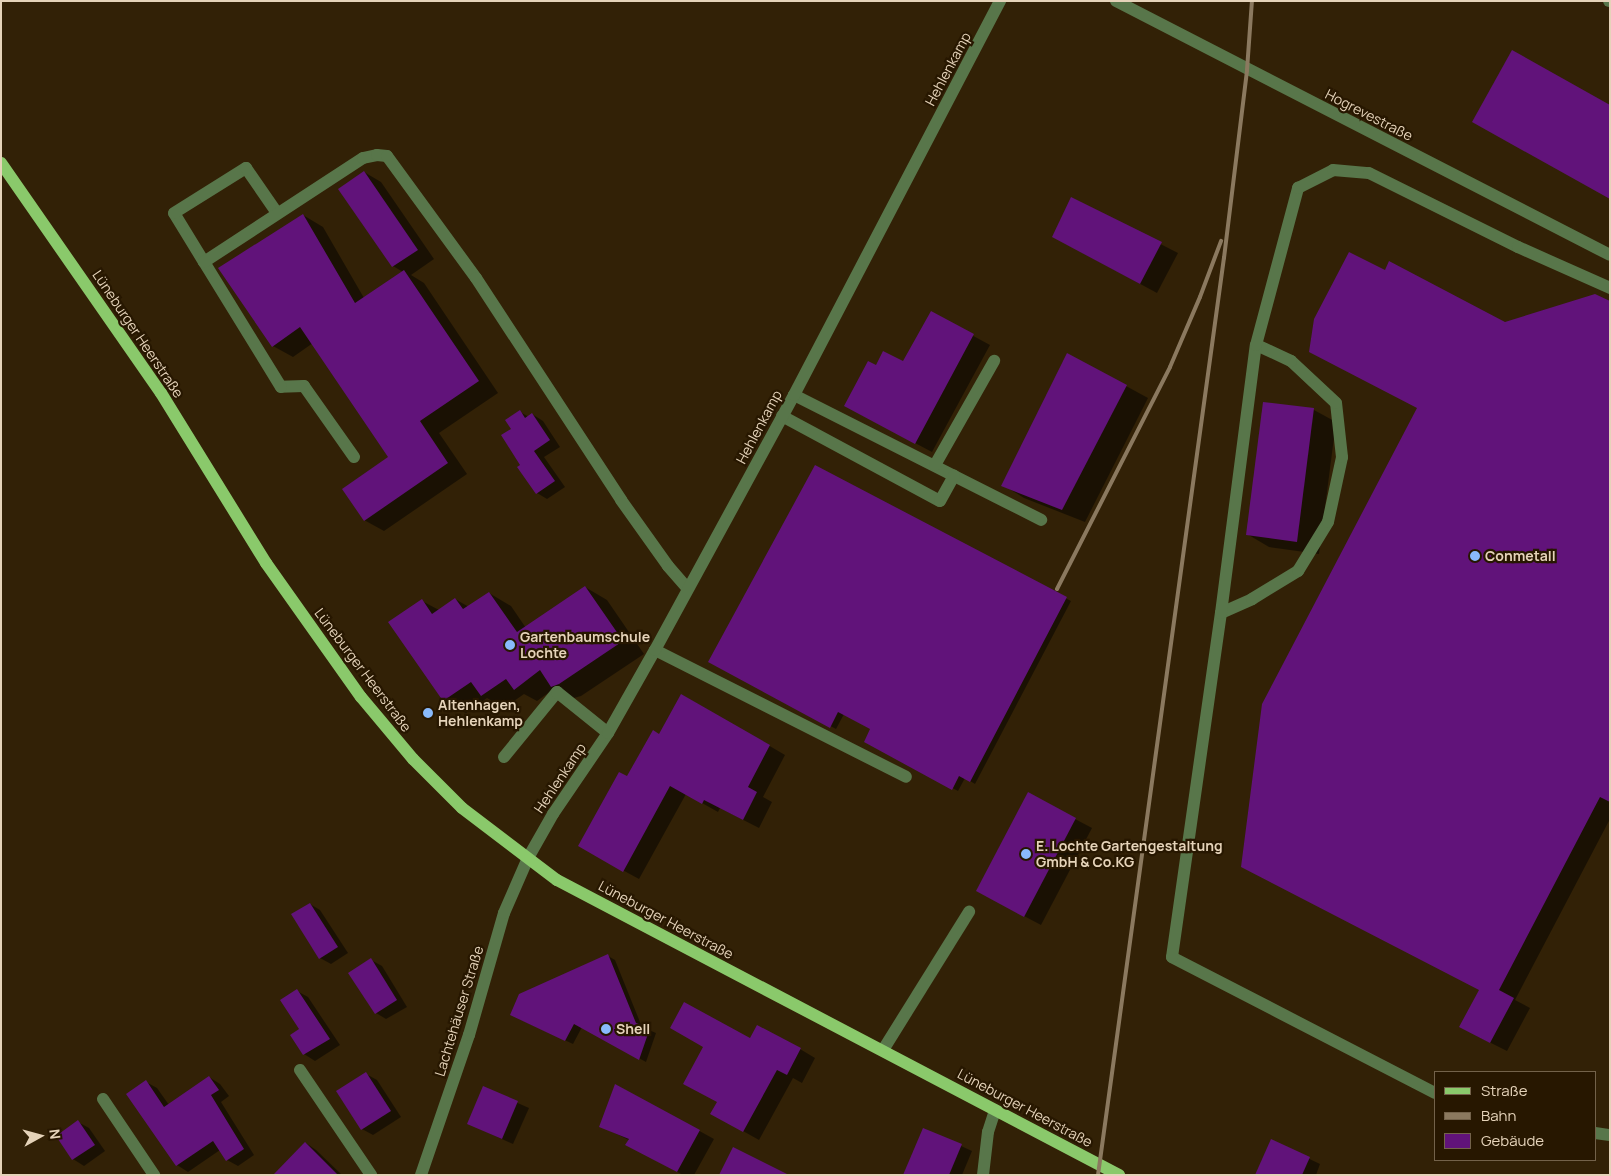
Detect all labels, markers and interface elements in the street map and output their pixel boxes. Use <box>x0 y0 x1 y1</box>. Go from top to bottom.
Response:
street label: Hehlenkamp <box>922 30 974 108</box>
street label: Hogrevestraße <box>1322 86 1416 144</box>
street label: Lüneburger Heerstraße <box>89 267 187 401</box>
street label: Hehlenkamp <box>733 388 785 466</box>
place label: Conmetall <box>1485 548 1556 564</box>
marker: Conmetall <box>1469 550 1481 562</box>
street label: Lüneburger Heerstraße <box>311 605 415 735</box>
place label: Gartenbaumschule Lochte <box>520 629 650 662</box>
marker: Gartenbaumschule Lochte <box>504 639 516 651</box>
place label: Altenhagen, Hehlenkamp <box>438 697 523 730</box>
marker: Altenhagen, Hehlenkamp <box>422 707 434 719</box>
street label: Hehlenkamp <box>531 740 589 816</box>
place label: E. Lochte Gartengestaltung GmbH & Co.KG <box>1036 838 1223 870</box>
marker: E. Lochte Gartengestaltung GmbH & Co.KG <box>1020 848 1032 860</box>
street label: Lüneburger Heerstraße <box>596 877 736 963</box>
street label: Lachtehäuser Straße <box>431 944 487 1078</box>
place label: Shell <box>616 1021 650 1037</box>
marker: Shell <box>600 1023 612 1035</box>
street label: Lüneburger Heerstraße <box>955 1065 1095 1151</box>
legend <box>1434 1071 1596 1161</box>
text: Straße <box>1481 1080 1527 1101</box>
text: Bahn <box>1481 1105 1516 1126</box>
north arrow <box>15 1111 65 1161</box>
text: N <box>45 1128 65 1140</box>
text: Gebäude <box>1481 1130 1544 1151</box>

